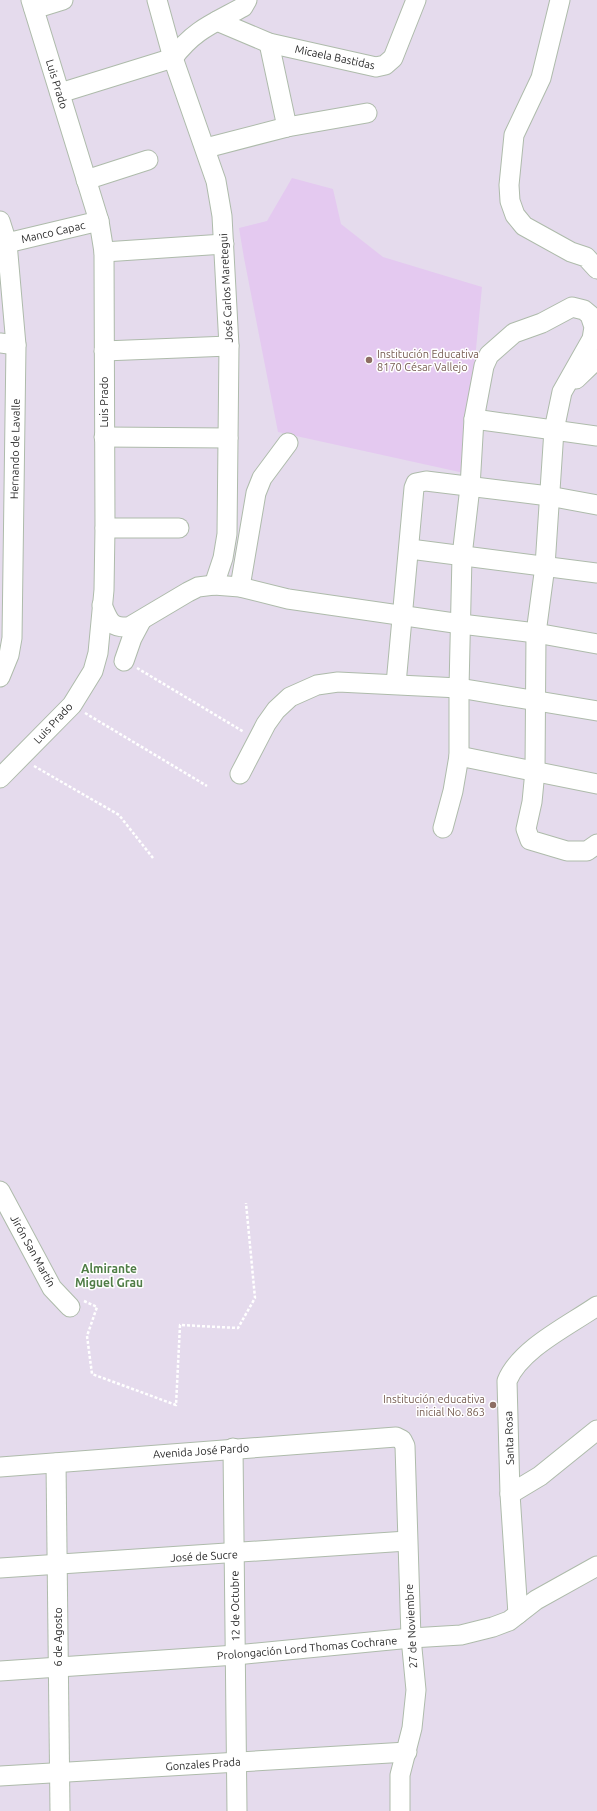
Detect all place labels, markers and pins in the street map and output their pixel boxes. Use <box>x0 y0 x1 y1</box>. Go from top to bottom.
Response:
place label: Institución Educativa 8170 César Vallejo <box>377 348 479 373</box>
marker: Institución Educativa 8170 César Vallejo <box>364 355 374 365</box>
place label: Institución educativa inicial No. 863 <box>383 1393 485 1418</box>
marker: Institución educativa inicial No. 863 <box>488 1400 498 1410</box>

